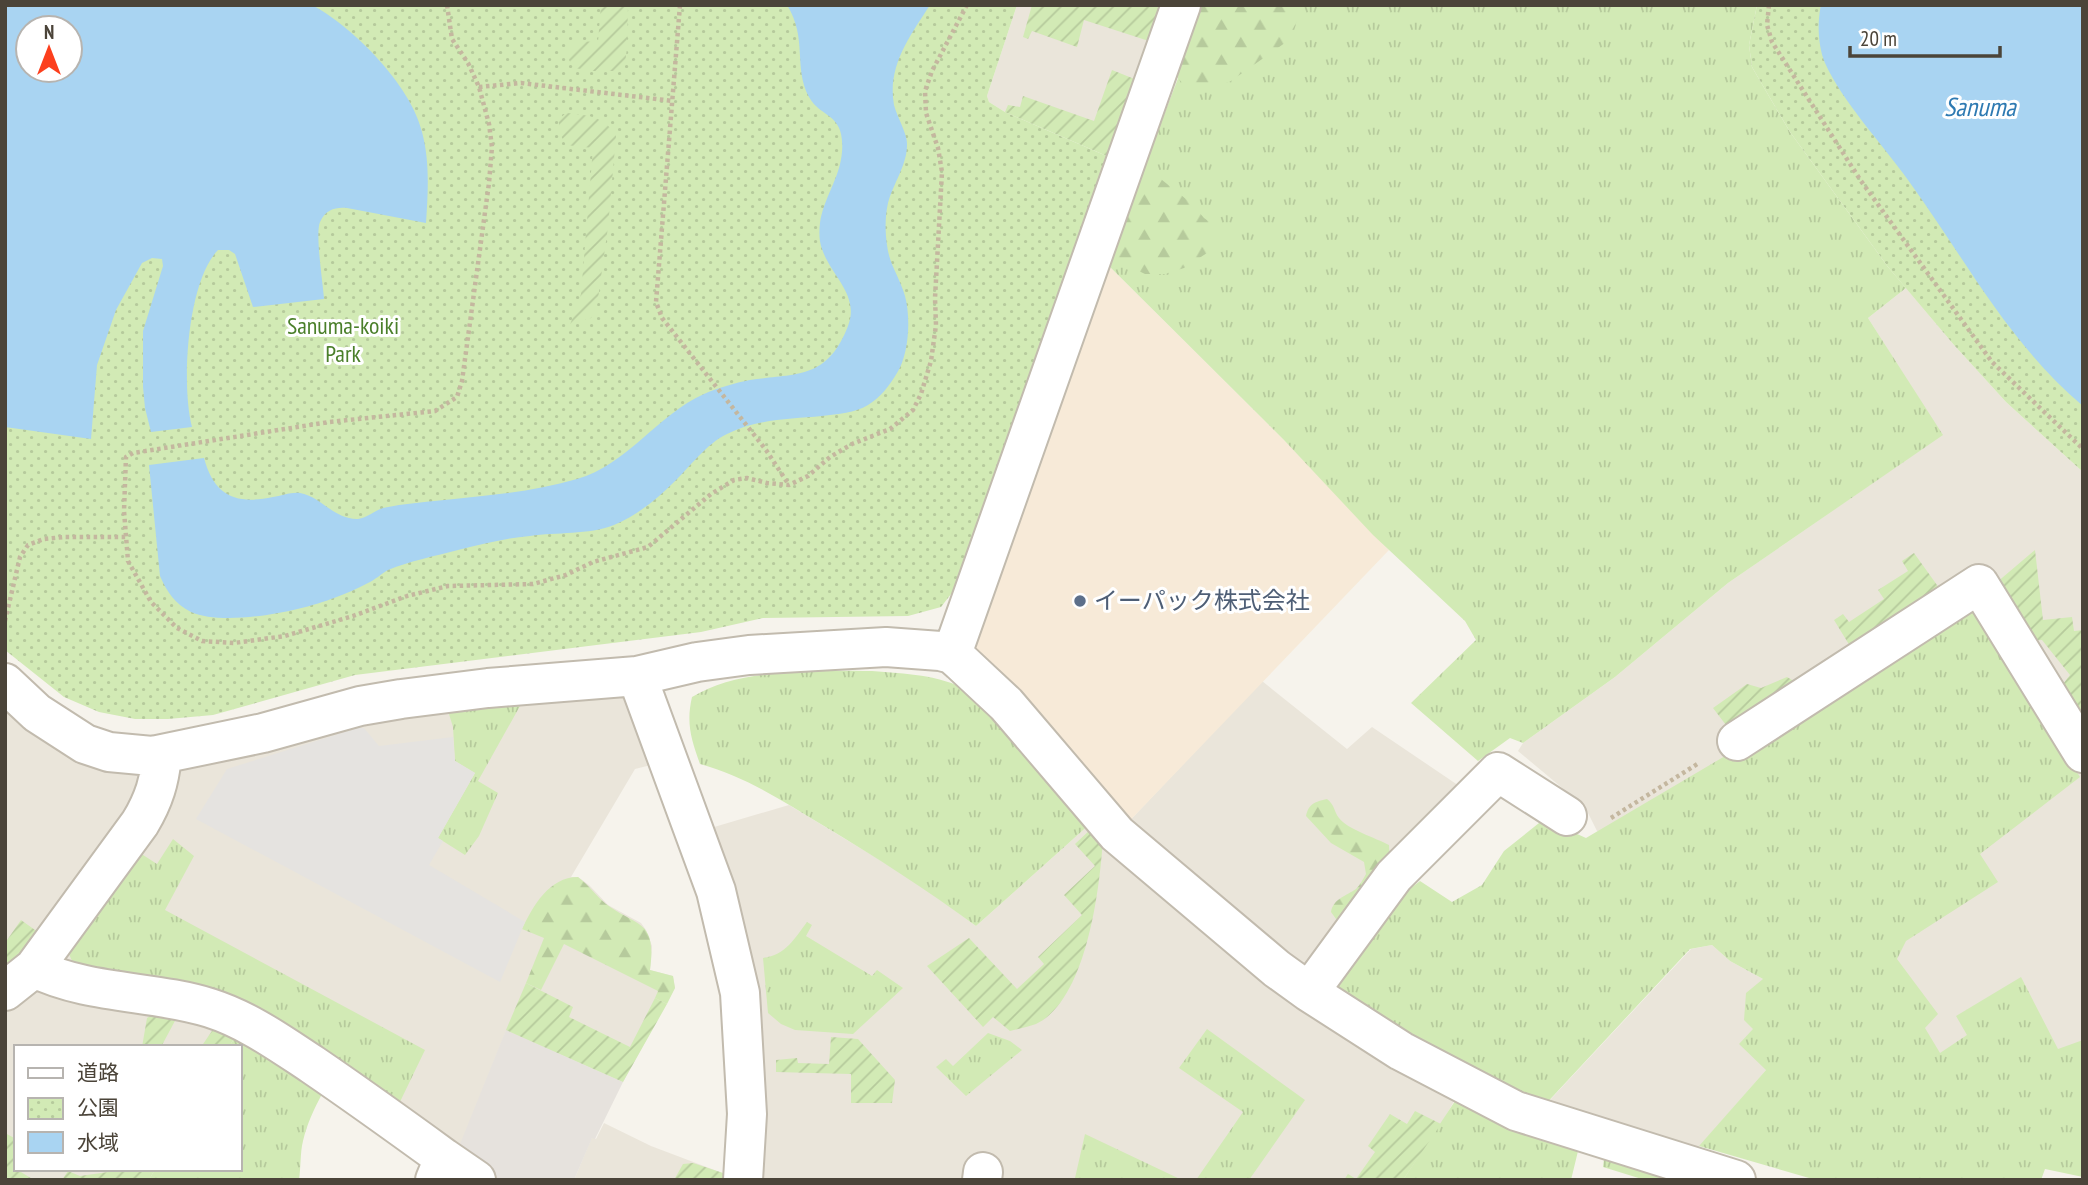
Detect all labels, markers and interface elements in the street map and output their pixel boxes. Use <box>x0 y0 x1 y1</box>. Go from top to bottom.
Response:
north arrow <box>14 14 84 84</box>
scale bar <box>1850 14 2000 58</box>
text: N <box>44 20 54 44</box>
text: 20 m <box>1860 25 1897 52</box>
water label: Sanuma <box>1944 90 2017 123</box>
park label: Sanuma-koiki Park <box>287 310 399 369</box>
place label: イーパック株式会社 <box>1094 585 1310 616</box>
marker: イーパック株式会社 <box>1072 593 1088 609</box>
legend <box>14 1045 242 1171</box>
text: 道路 <box>77 1059 119 1086</box>
text: 公園 <box>77 1094 119 1121</box>
text: 水域 <box>77 1129 119 1156</box>

